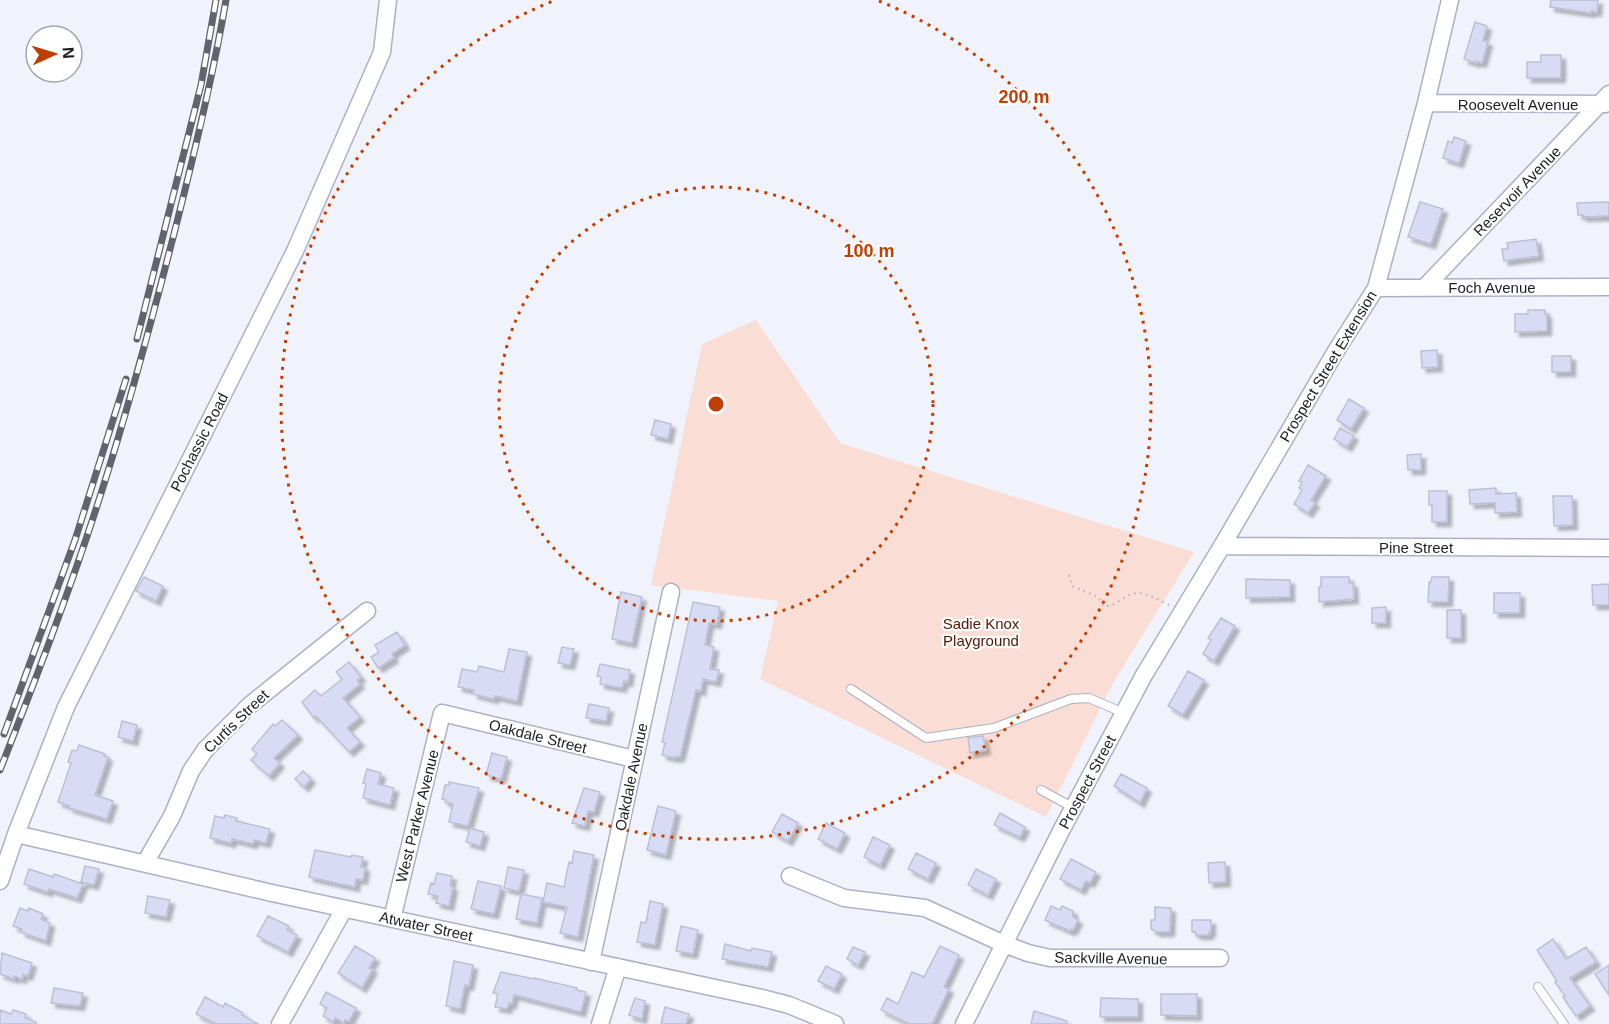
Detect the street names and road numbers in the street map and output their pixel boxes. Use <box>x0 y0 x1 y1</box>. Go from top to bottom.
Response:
street label: Roosevelt Avenue <box>1458 96 1578 113</box>
street label: Reservoir Avenue <box>1470 143 1564 239</box>
street label: Foch Avenue <box>1448 279 1536 296</box>
street label: Prospect Street Extension <box>1276 287 1380 445</box>
street label: Pochassic Road <box>167 390 231 494</box>
street label: Pine Street <box>1379 539 1454 556</box>
street label: Curtis Street <box>200 685 272 756</box>
street label: Oakdale Street <box>487 716 589 757</box>
street label: Oakdale Avenue <box>611 722 651 832</box>
street label: Prospect Street <box>1055 732 1119 832</box>
street label: West Parker Avenue <box>392 748 442 884</box>
street label: Atwater Street <box>378 908 475 944</box>
street label: Sackville Avenue <box>1054 949 1168 967</box>

